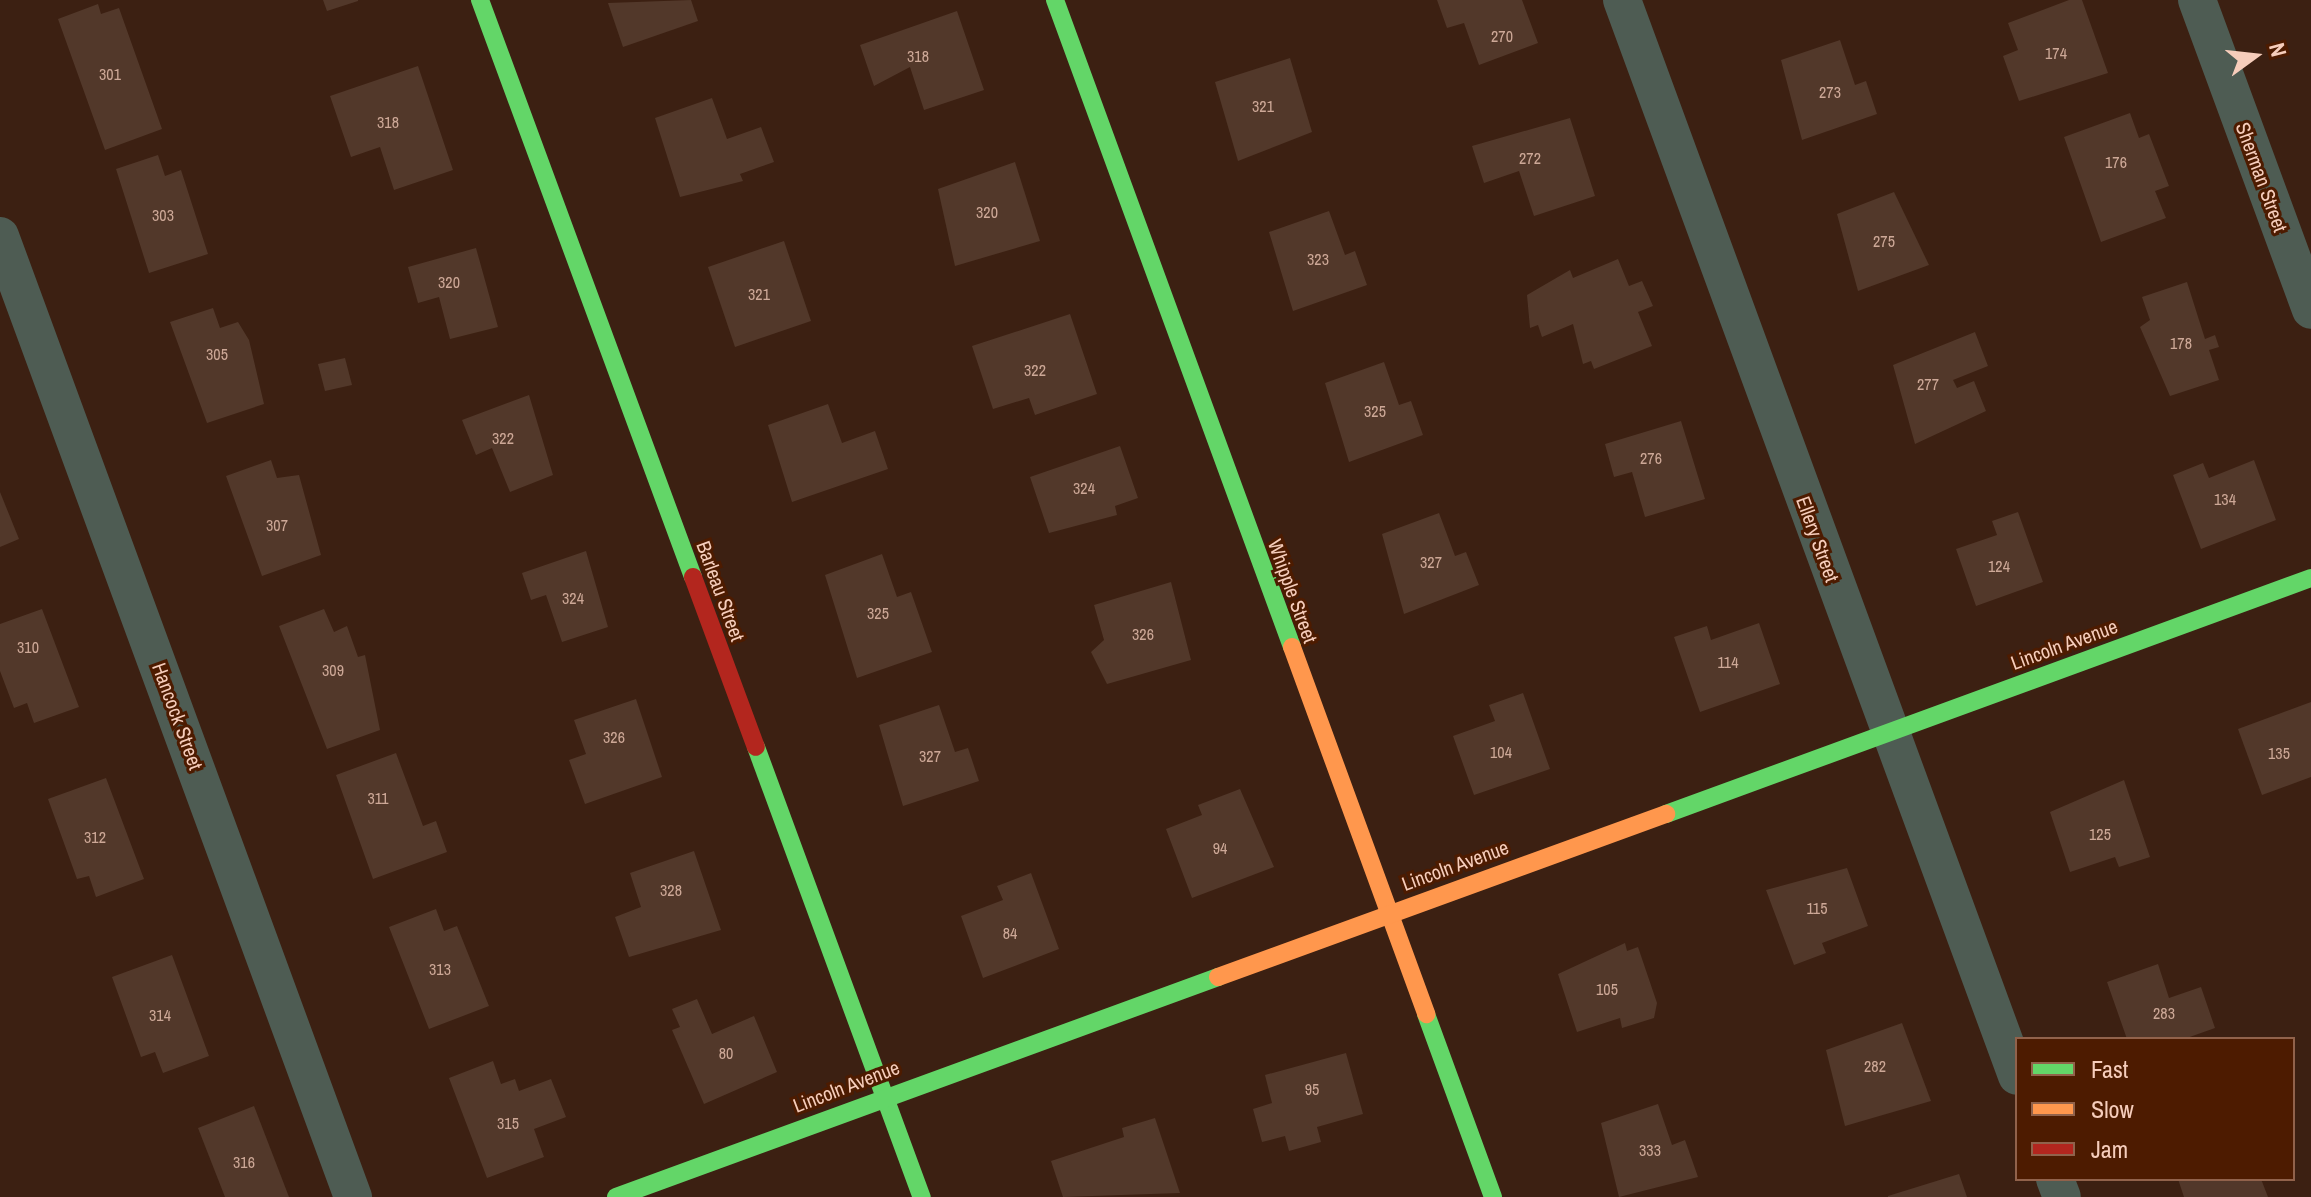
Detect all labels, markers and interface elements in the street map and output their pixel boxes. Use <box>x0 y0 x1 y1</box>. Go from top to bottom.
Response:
north arrow <box>2215 16 2295 96</box>
house number: 270 <box>1491 26 1513 46</box>
text: N <box>2262 40 2294 60</box>
house number: 174 <box>2045 43 2067 63</box>
house number: 318 <box>907 46 929 66</box>
house number: 301 <box>99 64 121 84</box>
house number: 273 <box>1819 82 1841 102</box>
house number: 321 <box>1252 96 1274 116</box>
house number: 318 <box>377 112 399 132</box>
street label: Sherman Street <box>2231 119 2293 235</box>
house number: 272 <box>1519 148 1541 168</box>
house number: 176 <box>2105 152 2127 172</box>
house number: 320 <box>976 202 998 222</box>
house number: 303 <box>152 205 174 225</box>
house number: 275 <box>1873 231 1895 251</box>
house number: 323 <box>1307 249 1329 269</box>
house number: 320 <box>438 272 460 292</box>
house number: 321 <box>748 284 770 304</box>
house number: 178 <box>2170 333 2192 353</box>
house number: 305 <box>206 344 228 364</box>
house number: 322 <box>1024 360 1046 380</box>
house number: 277 <box>1917 374 1939 394</box>
house number: 325 <box>1364 401 1386 421</box>
house number: 322 <box>492 428 514 448</box>
house number: 276 <box>1640 448 1662 468</box>
house number: 324 <box>1073 478 1095 498</box>
house number: 134 <box>2214 489 2236 509</box>
street label: Ellery Street <box>1791 493 1845 585</box>
house number: 307 <box>266 515 288 535</box>
street label: Whipple Street <box>1263 536 1323 646</box>
street label: Barleau Street <box>692 538 750 644</box>
house number: 327 <box>1420 552 1442 572</box>
house number: 124 <box>1988 556 2010 576</box>
house number: 324 <box>562 588 584 608</box>
house number: 325 <box>867 603 889 623</box>
street label: Lincoln Avenue <box>2007 613 2121 675</box>
house number: 326 <box>1132 624 1154 644</box>
house number: 310 <box>17 637 39 657</box>
house number: 114 <box>1718 652 1738 672</box>
street label: Hancock Street <box>148 659 208 773</box>
house number: 309 <box>322 660 344 680</box>
house number: 326 <box>603 727 625 747</box>
house number: 104 <box>1490 742 1512 762</box>
house number: 135 <box>2268 743 2290 763</box>
house number: 327 <box>919 746 941 766</box>
house number: 311 <box>368 788 388 808</box>
house number: 125 <box>2089 824 2111 844</box>
house number: 312 <box>84 827 106 847</box>
street label: Lincoln Avenue <box>1398 834 1512 896</box>
house number: 94 <box>1213 838 1227 858</box>
house number: 328 <box>660 880 682 900</box>
house number: 115 <box>1807 898 1827 918</box>
house number: 84 <box>1003 923 1017 943</box>
house number: 313 <box>429 959 451 979</box>
house number: 105 <box>1596 979 1618 999</box>
house number: 283 <box>2153 1003 2175 1023</box>
house number: 314 <box>149 1005 171 1025</box>
legend <box>2015 1037 2295 1181</box>
house number: 80 <box>719 1043 733 1063</box>
text: Fast <box>2091 1053 2128 1085</box>
street label: Lincoln Avenue <box>789 1055 903 1117</box>
house number: 282 <box>1864 1056 1886 1076</box>
house number: 95 <box>1305 1079 1319 1099</box>
text: Slow <box>2091 1093 2134 1125</box>
house number: 315 <box>497 1113 519 1133</box>
text: Jam <box>2091 1133 2128 1165</box>
house number: 333 <box>1639 1140 1661 1160</box>
house number: 316 <box>233 1152 255 1172</box>

